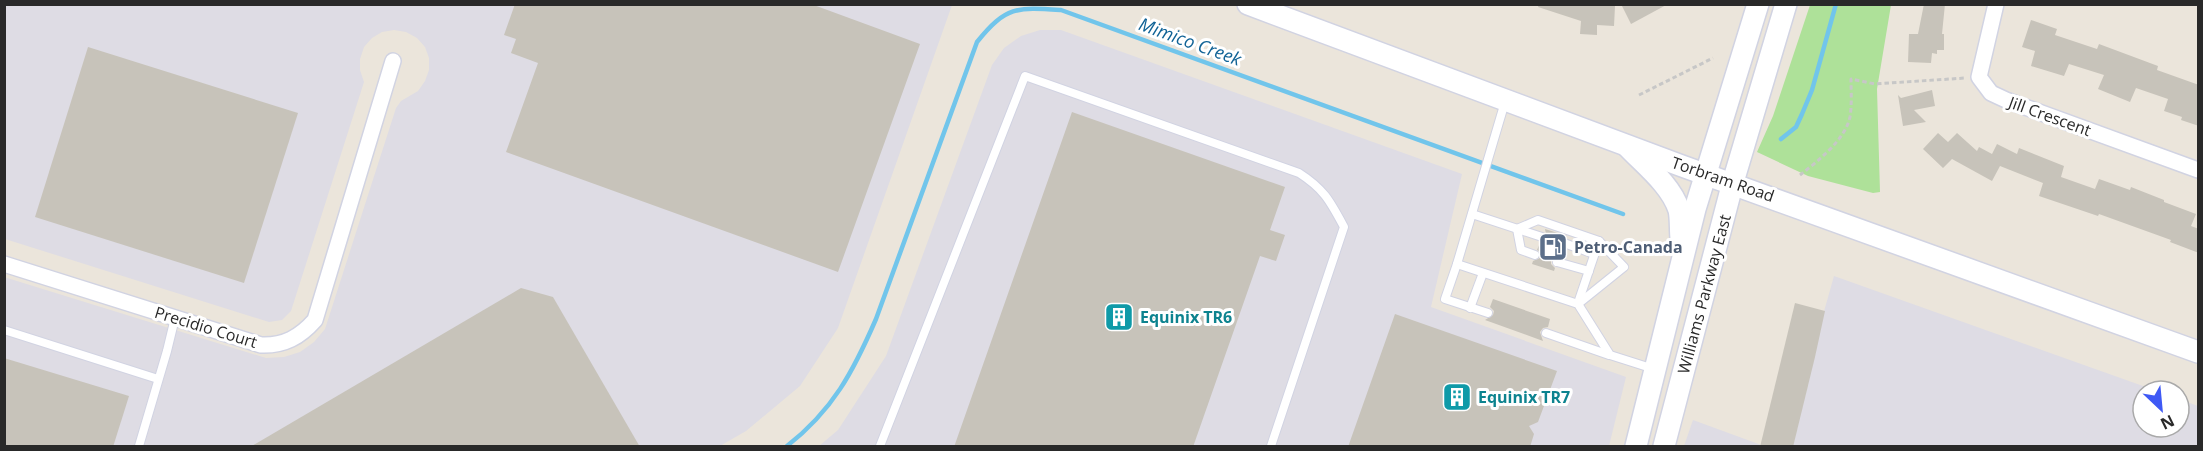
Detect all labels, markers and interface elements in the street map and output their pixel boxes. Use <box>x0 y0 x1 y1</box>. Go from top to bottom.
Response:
water label: Mimico Creek <box>1136 11 1246 71</box>
street label: Jill Crescent <box>2004 90 2094 141</box>
street label: Torbram Road <box>1669 151 1777 207</box>
street label: Williams Parkway East <box>1672 211 1736 376</box>
fuel station icon: Petro-Canada <box>1537 231 1569 263</box>
place label: Petro-Canada <box>1574 236 1683 258</box>
street label: Precidio Court <box>152 301 260 353</box>
building icon: Equinix TR6 <box>1103 301 1135 333</box>
place label: Equinix TR6 <box>1140 306 1232 328</box>
north arrow <box>2131 379 2191 439</box>
building icon: Equinix TR7 <box>1441 381 1473 413</box>
place label: Equinix TR7 <box>1478 386 1570 408</box>
text: N <box>2157 410 2178 435</box>

